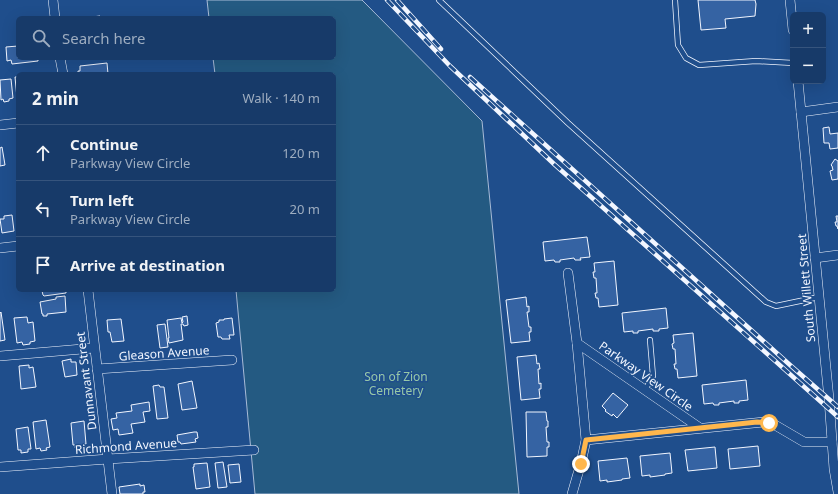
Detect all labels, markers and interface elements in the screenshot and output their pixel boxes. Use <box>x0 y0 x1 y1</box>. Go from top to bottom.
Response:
map controls <box>790 12 826 84</box>
button: + <box>790 12 826 48</box>
search box <box>16 16 336 60</box>
icon: search <box>30 27 52 49</box>
text: Search here <box>62 28 145 48</box>
button: − <box>790 48 826 84</box>
text: 2 min <box>32 87 79 110</box>
text: Walk · 140 m <box>242 89 320 107</box>
text: Continue <box>70 134 138 154</box>
icon: ahead <box>32 142 54 164</box>
text: 120 m <box>282 144 320 162</box>
text: Parkway View Circle <box>70 154 190 172</box>
text: Turn left <box>70 190 134 210</box>
icon: left <box>32 198 54 220</box>
text: 20 m <box>290 200 320 218</box>
text: Parkway View Circle <box>70 210 190 228</box>
street label: South Willett Street <box>793 232 819 343</box>
icon: arrive <box>32 254 54 276</box>
text: Arrive at destination <box>70 255 225 275</box>
street label: Dunnavant Street <box>71 330 100 431</box>
street label: Parkway View Circle <box>596 337 697 415</box>
street label: Gleason Avenue <box>118 341 210 365</box>
park label: Son of Zion Cemetery <box>364 368 428 399</box>
route start <box>760 414 778 432</box>
street label: Richmond Avenue <box>74 434 178 458</box>
route end <box>572 455 590 473</box>

